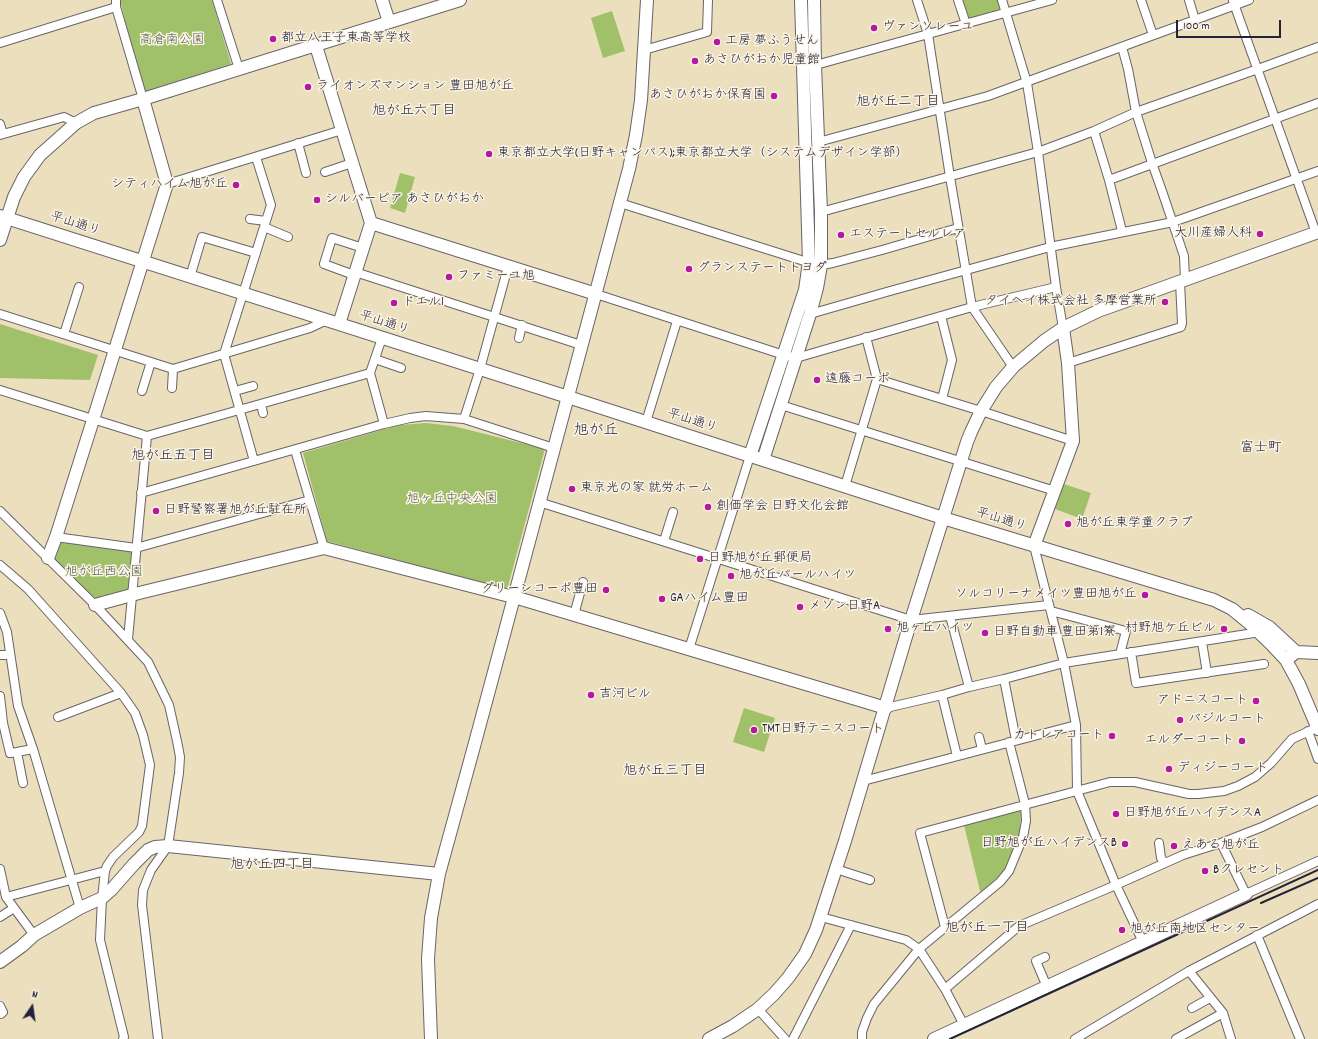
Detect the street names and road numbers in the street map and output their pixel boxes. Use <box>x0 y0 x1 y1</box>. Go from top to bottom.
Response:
street label: 平山通り <box>48 210 102 240</box>
street label: 平山通り <box>357 309 411 339</box>
street label: 平山通り <box>665 407 719 437</box>
street label: 平山通り <box>974 506 1028 536</box>

